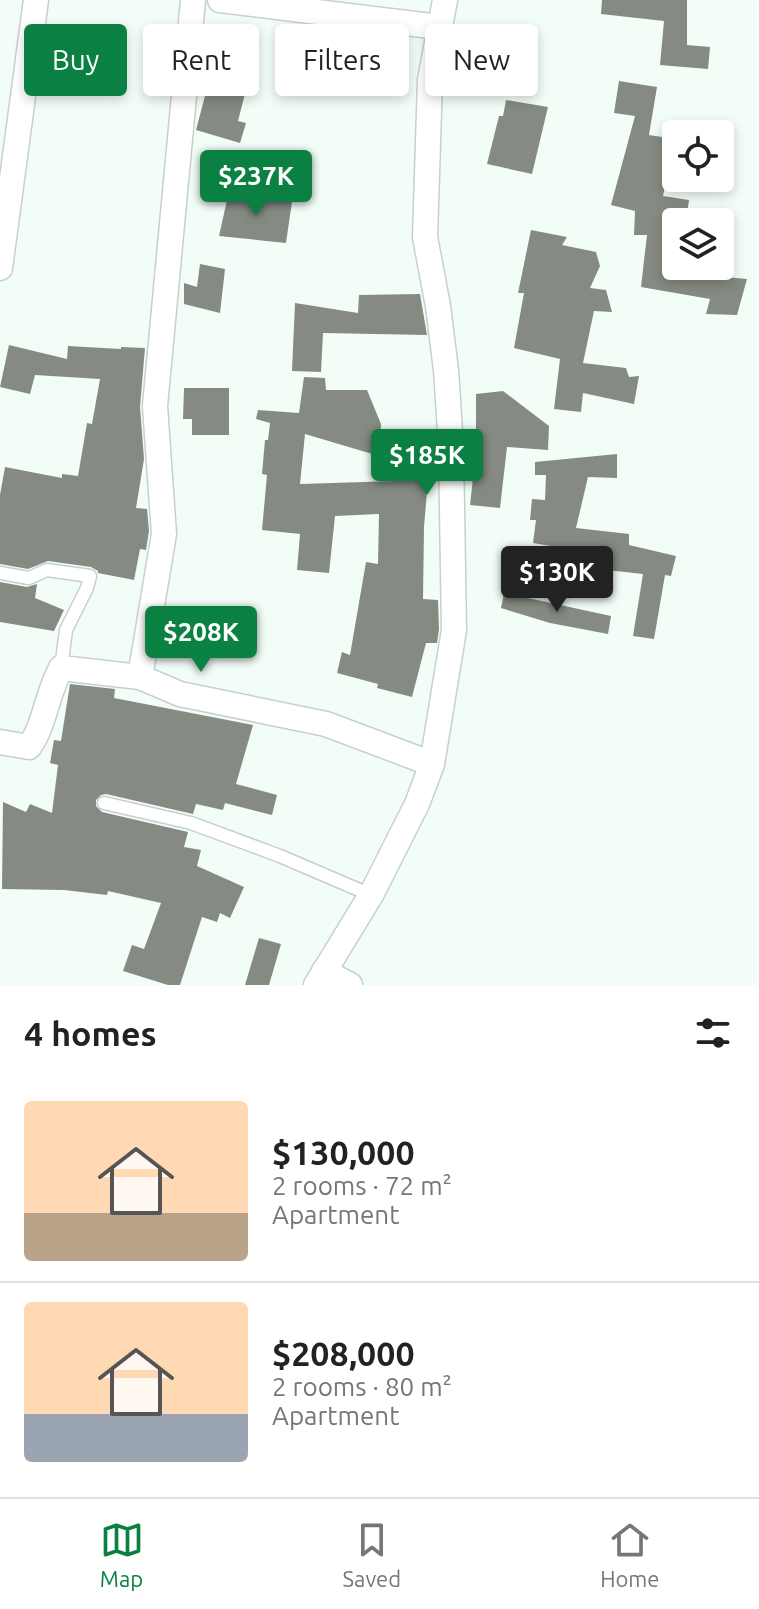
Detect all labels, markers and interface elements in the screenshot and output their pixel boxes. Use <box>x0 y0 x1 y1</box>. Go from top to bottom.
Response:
chip: Buy <box>24 24 127 96</box>
chip: Rent <box>143 24 259 96</box>
chip: Filters <box>275 24 409 96</box>
chip: New <box>425 24 538 96</box>
map controls <box>662 120 734 280</box>
button: locate <box>662 120 734 192</box>
pin: $237K <box>200 150 312 218</box>
text: $237K <box>218 161 294 190</box>
button: layers <box>662 208 734 280</box>
pin: $185K <box>371 429 483 497</box>
text: $185K <box>389 440 465 469</box>
pin: $130K <box>501 546 613 614</box>
text: $130K <box>519 557 595 586</box>
pin: $208K <box>145 606 257 674</box>
text: $208K <box>163 617 239 646</box>
icon: filters <box>691 1011 735 1055</box>
text: 4 homes <box>24 1014 157 1052</box>
icon: home <box>88 1133 184 1229</box>
text: $130,000 <box>272 1133 415 1171</box>
text: 2 rooms · 72 m² <box>272 1171 452 1200</box>
text: Apartment <box>272 1200 399 1229</box>
icon: home <box>88 1334 184 1430</box>
text: $208,000 <box>272 1334 415 1372</box>
text: 2 rooms · 80 m² <box>272 1372 452 1401</box>
text: Apartment <box>272 1401 399 1430</box>
tab: Map <box>100 1518 144 1591</box>
tab: Saved <box>343 1518 401 1591</box>
tab: Home <box>600 1518 659 1591</box>

